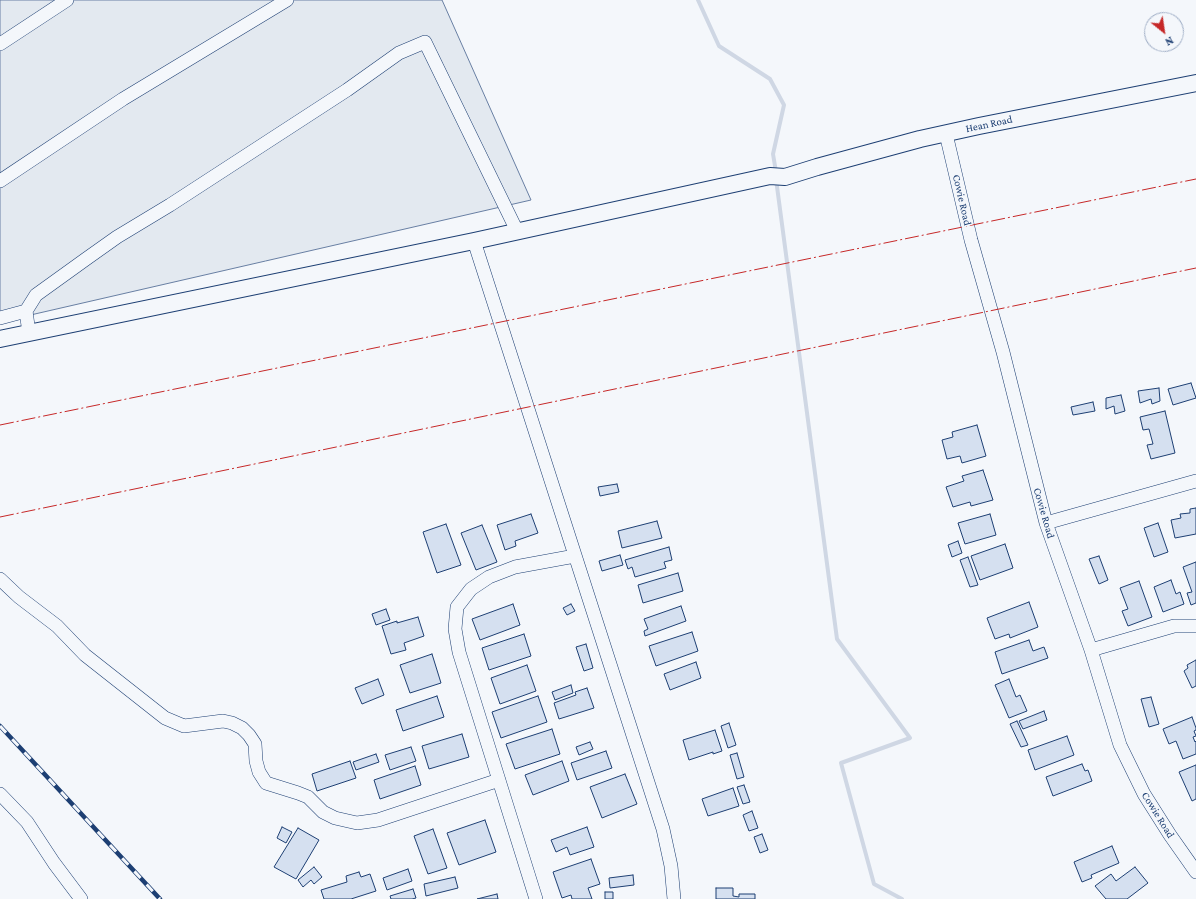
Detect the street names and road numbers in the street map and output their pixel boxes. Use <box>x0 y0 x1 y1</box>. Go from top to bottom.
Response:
street label: Hean Road <box>964 113 1014 135</box>
street label: Cowie Road <box>950 173 974 227</box>
street label: Cowie Road <box>1030 486 1058 540</box>
street label: Cowie Road <box>1139 789 1177 841</box>

